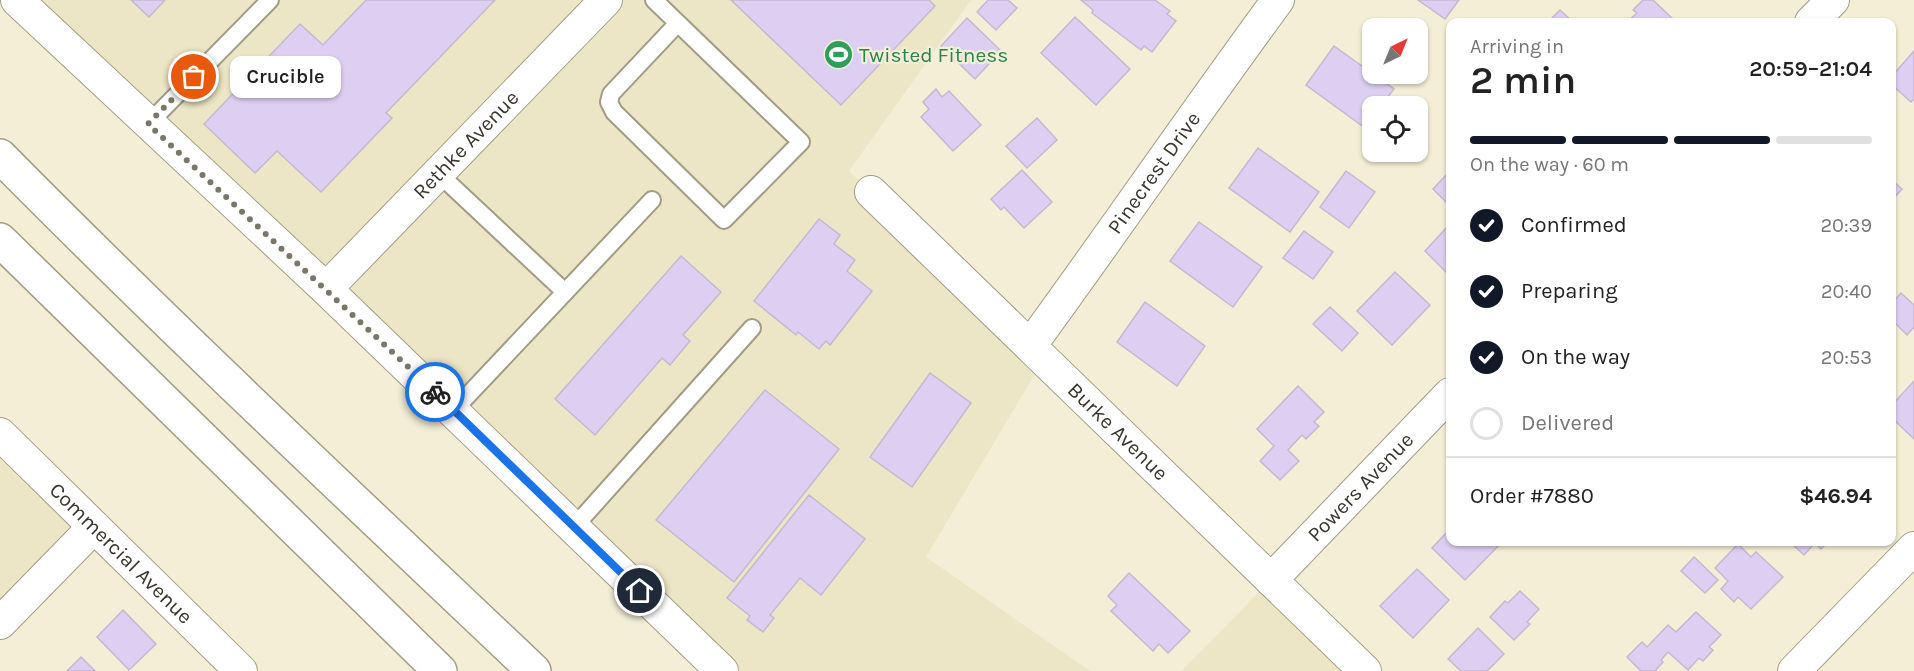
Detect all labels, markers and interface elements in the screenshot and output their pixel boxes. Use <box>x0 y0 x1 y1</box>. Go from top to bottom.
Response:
north arrow <box>1362 18 1428 84</box>
map controls <box>1362 18 1428 162</box>
text: Arriving in <box>1470 35 1564 58</box>
sports icon: Twisted Fitness <box>822 39 854 71</box>
place label: Twisted Fitness <box>859 43 1008 67</box>
pin <box>168 51 219 102</box>
callout: Crucible <box>230 56 341 98</box>
text: 20:59–21:04 <box>1749 56 1872 82</box>
text: 2 min <box>1470 57 1576 103</box>
icon: bag <box>177 60 210 93</box>
text: Crucible <box>246 65 325 88</box>
street label: Rethke Avenue <box>408 86 524 204</box>
button: locate <box>1362 96 1428 162</box>
street label: Pinecrest Drive <box>1103 107 1205 238</box>
text: On the way · 60 m <box>1470 153 1629 176</box>
icon: check <box>1470 209 1503 242</box>
text: Confirmed <box>1521 212 1627 238</box>
text: 20:39 <box>1821 214 1872 237</box>
icon: check <box>1470 275 1503 308</box>
text: Preparing <box>1521 278 1618 304</box>
text: 20:40 <box>1821 280 1872 303</box>
icon: check <box>1470 341 1503 374</box>
text: On the way <box>1521 344 1630 370</box>
text: 20:53 <box>1821 346 1872 369</box>
courier <box>405 362 465 422</box>
icon: bike <box>419 376 452 409</box>
street label: Burke Avenue <box>1063 378 1173 485</box>
text: Delivered <box>1521 410 1614 436</box>
street label: Powers Avenue <box>1303 428 1418 547</box>
street label: Commercial Avenue <box>45 478 198 629</box>
text: Order #7880 <box>1470 483 1594 509</box>
text: $46.94 <box>1799 483 1872 509</box>
pin <box>614 565 665 616</box>
icon: home <box>623 574 656 607</box>

